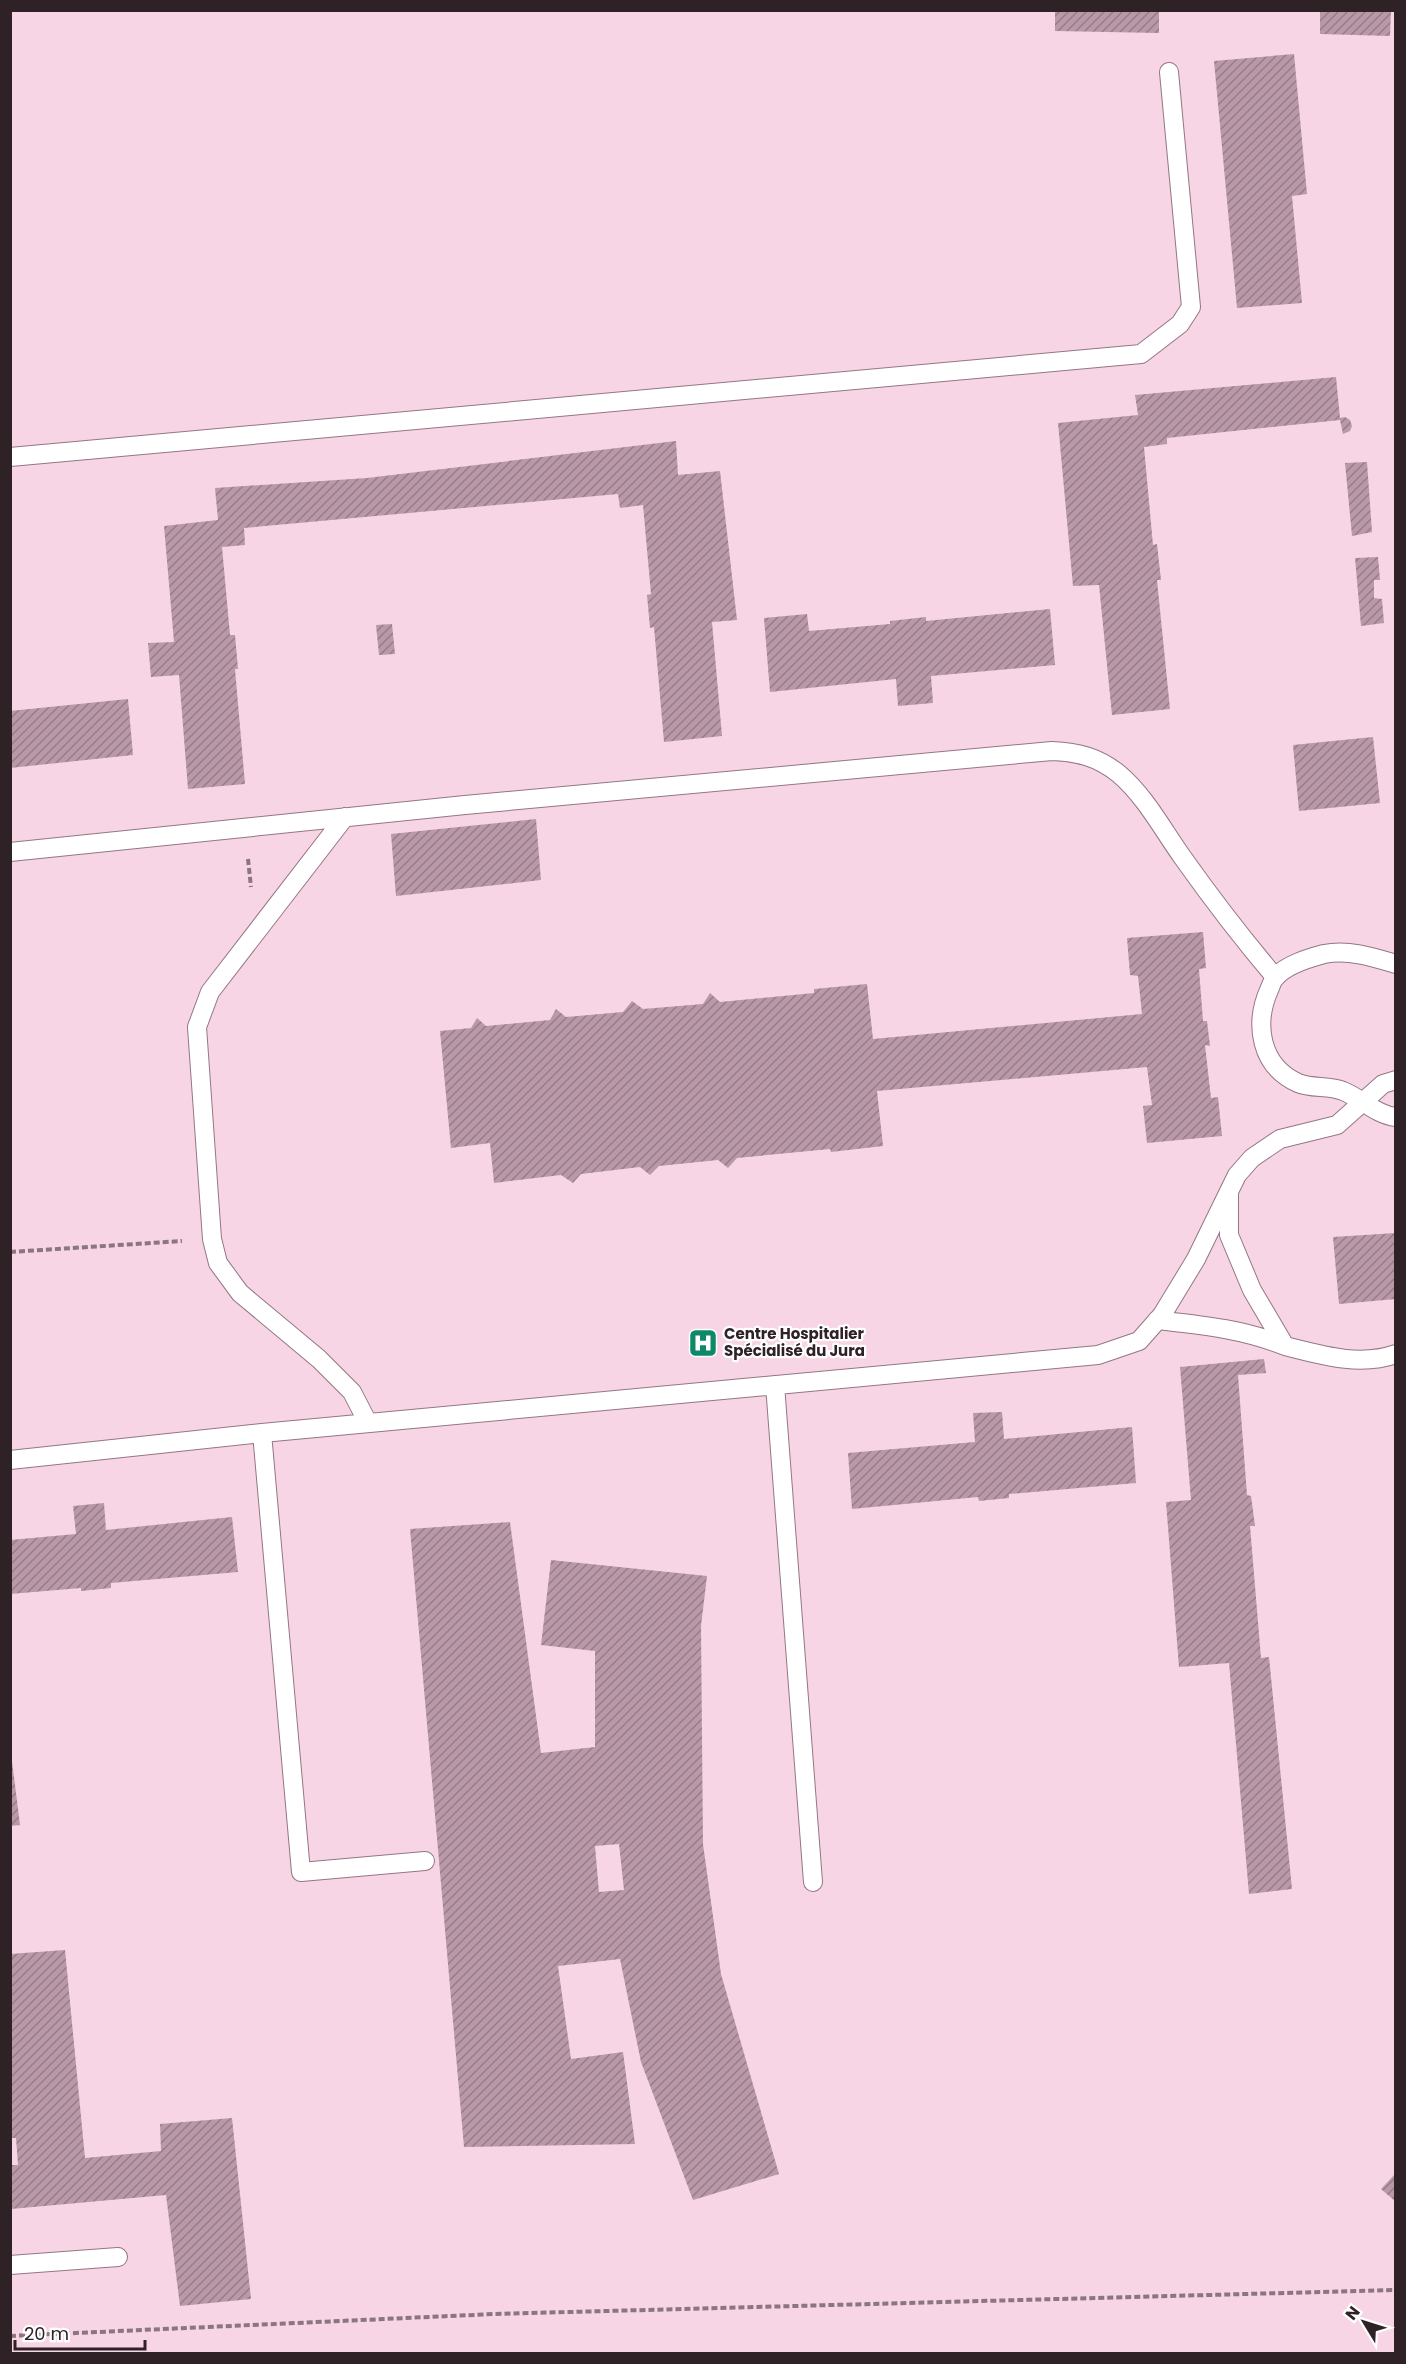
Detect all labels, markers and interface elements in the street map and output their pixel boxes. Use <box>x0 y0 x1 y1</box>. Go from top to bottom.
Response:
place label: Centre Hospitalier Spécialisé du Jura <box>724 1323 865 1361</box>
hospital icon: Centre Hospitalier Spécialisé du Jura <box>687 1327 719 1359</box>
north arrow <box>1334 2292 1394 2352</box>
text: N <box>1340 2301 1365 2325</box>
scale bar <box>15 2313 146 2351</box>
text: 20 m <box>24 2321 69 2346</box>

